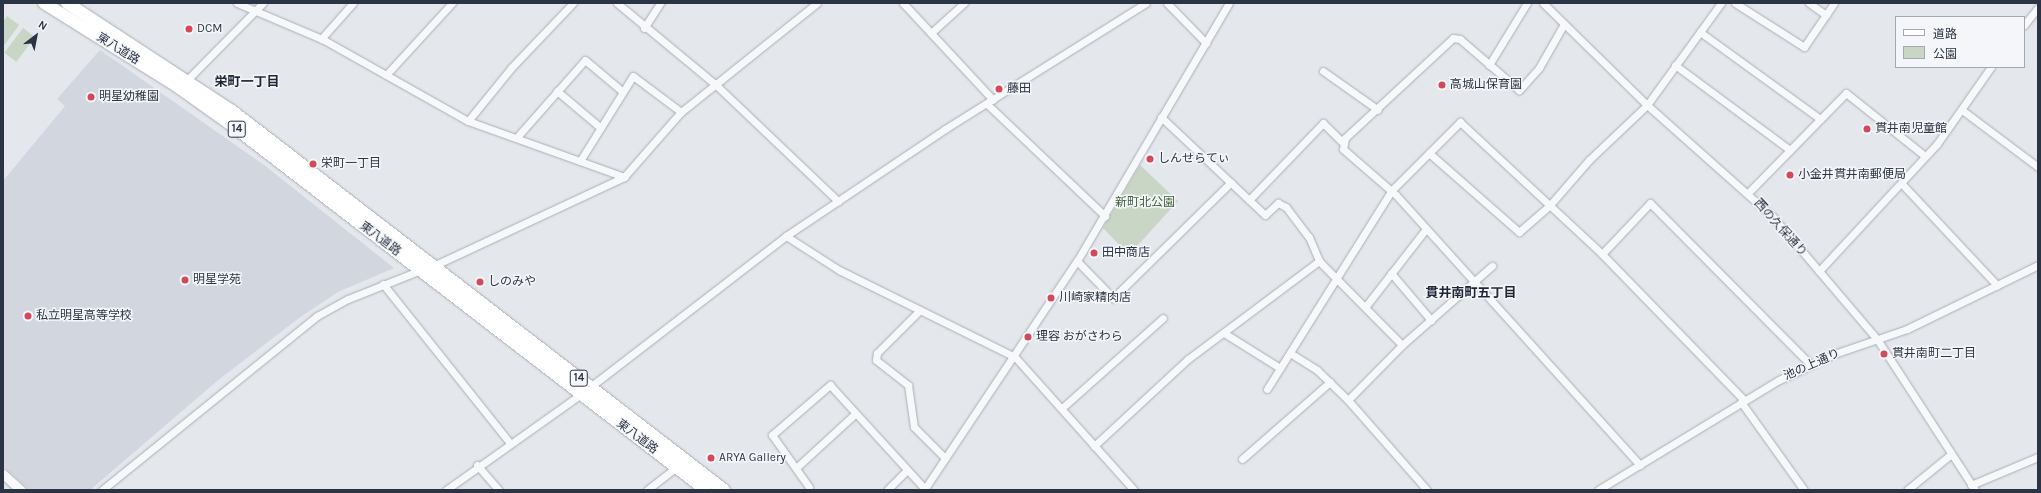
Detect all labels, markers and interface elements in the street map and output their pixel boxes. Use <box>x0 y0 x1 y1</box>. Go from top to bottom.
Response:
north arrow <box>16 16 56 56</box>
legend <box>1895 16 2025 68</box>
text: N <box>36 18 49 33</box>
place label: DCM <box>197 22 222 36</box>
marker: DCM <box>184 24 194 34</box>
text: 道路 <box>1933 27 1957 41</box>
street label: 東八道路 <box>94 30 142 68</box>
text: 公園 <box>1933 47 1957 61</box>
district label: 栄町一丁目 <box>215 74 279 90</box>
place label: 高城山保育園 <box>1450 78 1522 92</box>
marker: 高城山保育園 <box>1437 80 1447 90</box>
place label: 藤田 <box>1007 82 1031 96</box>
marker: 藤田 <box>994 84 1004 94</box>
place label: 明星幼稚園 <box>99 90 159 104</box>
marker: 明星幼稚園 <box>86 92 96 102</box>
road number: 14 <box>227 120 247 138</box>
place label: 貫井南児童館 <box>1875 122 1947 136</box>
marker: 貫井南児童館 <box>1862 124 1872 134</box>
place label: しんせらてぃ <box>1158 152 1230 166</box>
marker: しんせらてぃ <box>1145 154 1155 164</box>
place label: 栄町一丁目 <box>321 157 381 171</box>
marker: 栄町一丁目 <box>308 159 318 169</box>
place label: 小金井貫井南郵便局 <box>1798 168 1906 182</box>
marker: 小金井貫井南郵便局 <box>1785 170 1795 180</box>
park label: 新町北公園 <box>1115 196 1175 210</box>
street label: 西の久保通り <box>1751 196 1809 260</box>
street label: 東八道路 <box>356 219 404 259</box>
place label: 田中商店 <box>1102 246 1150 260</box>
marker: 田中商店 <box>1089 248 1099 258</box>
place label: 明星学苑 <box>193 273 241 287</box>
marker: 明星学苑 <box>180 275 190 285</box>
place label: しのみや <box>488 275 536 289</box>
marker: しのみや <box>475 277 485 287</box>
district label: 貫井南町五丁目 <box>1426 285 1516 301</box>
place label: 川崎家精肉店 <box>1059 291 1131 305</box>
marker: 川崎家精肉店 <box>1046 293 1056 303</box>
place label: 私立明星高等学校 <box>36 309 132 323</box>
marker: 私立明星高等学校 <box>23 311 33 321</box>
place label: 理容 おがさわら <box>1036 330 1123 344</box>
marker: 理容 おがさわら <box>1023 332 1033 342</box>
street label: 池の上通り <box>1782 346 1842 384</box>
place label: 貫井南町二丁目 <box>1892 347 1976 361</box>
marker: 貫井南町二丁目 <box>1879 349 1889 359</box>
road number: 14 <box>569 369 589 387</box>
street label: 東八道路 <box>613 417 661 457</box>
place label: ARYA Gallery <box>719 451 786 465</box>
marker: ARYA Gallery <box>706 453 716 463</box>

